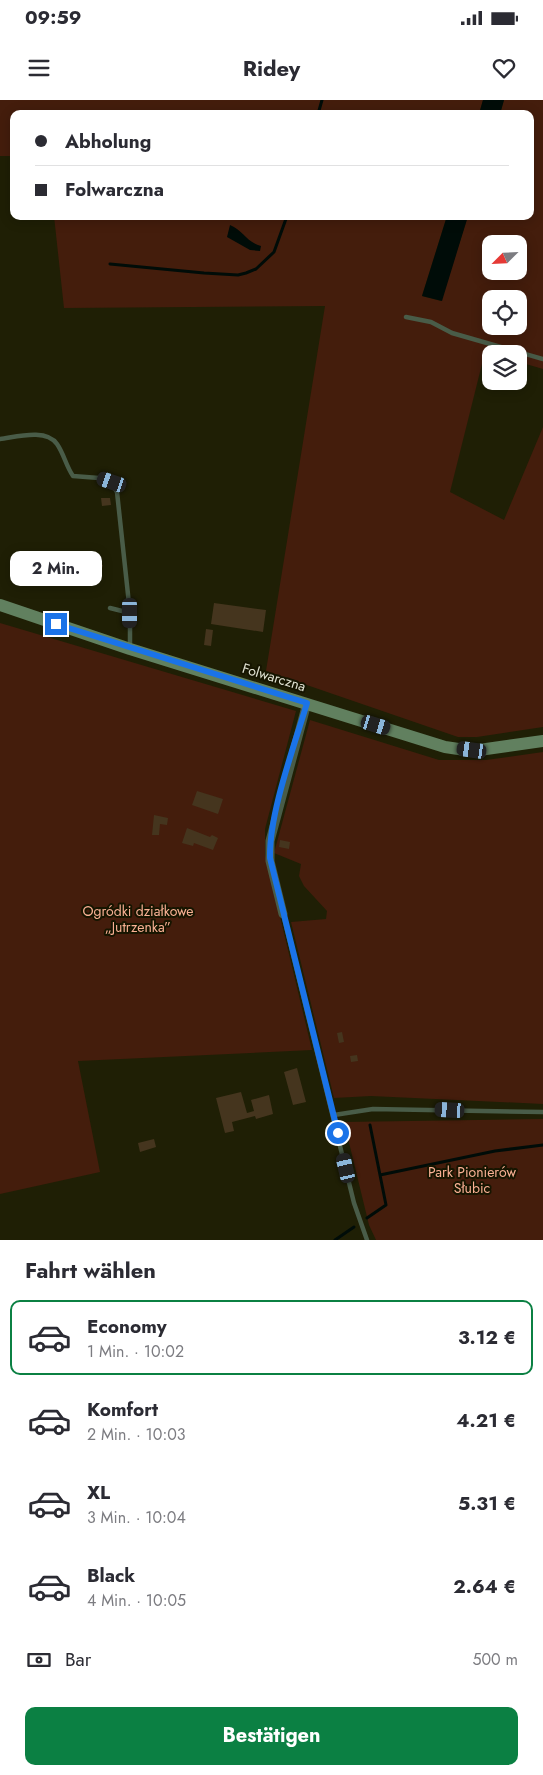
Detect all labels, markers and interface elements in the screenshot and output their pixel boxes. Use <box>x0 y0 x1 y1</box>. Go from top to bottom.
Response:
text: 09:59 <box>25 4 81 31</box>
text: Ridey <box>243 52 300 84</box>
icon: menu <box>25 54 53 82</box>
icon: heart <box>490 54 518 82</box>
text: Abholung <box>65 128 151 155</box>
text: Folwarczna <box>65 176 164 203</box>
north arrow <box>482 235 528 280</box>
map controls <box>482 235 527 390</box>
button: locate <box>482 290 527 335</box>
button: layers <box>482 345 527 390</box>
car <box>95 470 128 494</box>
callout: 2 Min. <box>10 552 102 586</box>
text: 2 Min. <box>32 557 80 580</box>
car <box>122 598 137 628</box>
route end <box>45 613 67 635</box>
street label: Folwarczna <box>240 658 308 696</box>
car <box>359 713 392 737</box>
car <box>456 740 487 760</box>
park label: Ogródki działkowe „Jutrzenka” <box>82 901 194 937</box>
car <box>434 1102 465 1118</box>
route start <box>327 1122 349 1144</box>
car <box>335 1152 356 1184</box>
park label: Park Pionierów Słubic <box>428 1162 516 1198</box>
text: Fahrt wählen <box>25 1254 156 1286</box>
text: Economy <box>87 1313 167 1340</box>
icon: car <box>27 1315 72 1360</box>
text: 3.12 € <box>458 1324 516 1351</box>
text: 1 Min. · 10:02 <box>87 1340 184 1363</box>
text: Komfort <box>87 1396 158 1423</box>
icon: car <box>27 1398 72 1443</box>
text: 4.21 € <box>456 1407 516 1434</box>
text: 2 Min. · 10:03 <box>87 1423 186 1446</box>
text: XL <box>87 1479 110 1506</box>
icon: car <box>27 1481 72 1526</box>
text: 5.31 € <box>458 1490 516 1517</box>
text: 3 Min. · 10:04 <box>87 1506 186 1529</box>
text: Black <box>87 1562 135 1589</box>
icon: car <box>27 1564 72 1609</box>
text: 2.64 € <box>453 1573 516 1600</box>
text: 4 Min. · 10:05 <box>87 1589 186 1612</box>
icon: cash <box>25 1646 53 1674</box>
text: Bar <box>65 1646 91 1673</box>
text: 500 m <box>472 1648 518 1671</box>
button: Bestätigen <box>25 1707 518 1765</box>

